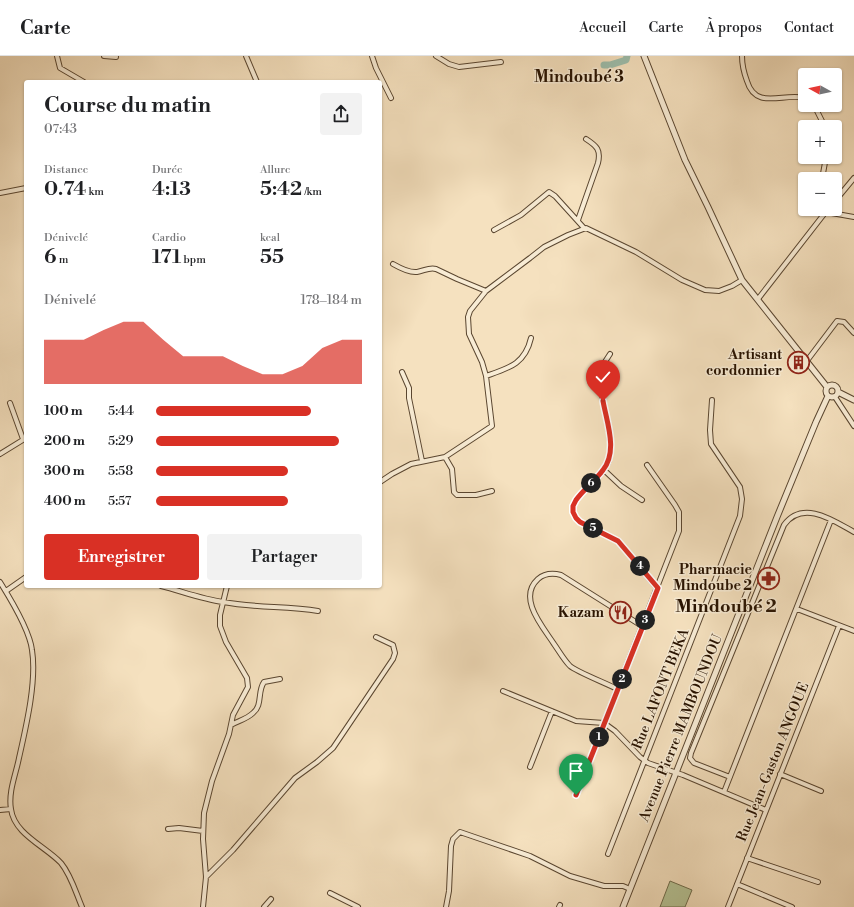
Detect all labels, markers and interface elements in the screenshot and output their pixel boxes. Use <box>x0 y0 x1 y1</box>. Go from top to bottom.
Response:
text: Carte <box>20 16 71 40</box>
text: Accueil <box>579 19 626 37</box>
text: Carte <box>648 19 683 37</box>
text: À propos <box>705 19 762 37</box>
text: Contact <box>784 19 834 37</box>
district label: Mindoubé 3 <box>534 67 624 87</box>
north arrow <box>798 68 842 112</box>
map controls <box>798 68 842 216</box>
text: Course du matin <box>44 92 211 119</box>
button: share <box>320 93 362 135</box>
button: + <box>798 120 842 164</box>
text: 07:43 <box>44 121 77 137</box>
text: Distance <box>44 163 88 177</box>
text: Durée <box>152 163 183 177</box>
text: Allure <box>260 163 291 177</box>
button: − <box>798 172 842 216</box>
text: 0.74 <box>44 177 86 202</box>
text: 4:13 <box>152 177 191 202</box>
text: 5:42 <box>260 177 302 202</box>
text: km <box>86 185 104 199</box>
text: /km <box>302 185 322 199</box>
text: Dénivelé <box>44 231 88 245</box>
text: Cardio <box>152 231 186 245</box>
text: kcal <box>260 231 280 245</box>
text: 6 <box>44 245 56 270</box>
text: 171 <box>152 245 181 270</box>
text: 55 <box>260 245 284 270</box>
text: m <box>56 253 68 267</box>
text: bpm <box>181 253 206 267</box>
text: Dénivelé <box>44 292 96 308</box>
text: 178–184 m <box>300 292 362 308</box>
place label: Artisant cordonnier <box>706 346 783 380</box>
building icon: Artisant cordonnier <box>785 350 811 376</box>
pin <box>586 360 620 401</box>
icon: check <box>592 366 614 388</box>
text: 100 m <box>44 403 83 419</box>
text: 5:44 <box>108 403 134 419</box>
text: 200 m <box>44 433 85 449</box>
text: 5:29 <box>108 433 133 449</box>
text: 300 m <box>44 463 85 479</box>
text: 5:58 <box>108 463 133 479</box>
pin: 6 <box>581 473 601 493</box>
text: 6 <box>588 476 594 490</box>
text: 400 m <box>44 493 86 509</box>
text: 5:57 <box>108 493 131 509</box>
pin: 5 <box>583 518 603 538</box>
text: 5 <box>590 521 596 535</box>
button: Enregistrer <box>44 534 199 580</box>
button: Partager <box>207 534 362 580</box>
pin: 4 <box>630 556 650 576</box>
text: 4 <box>636 559 644 573</box>
place label: Pharmacie Mindoube 2 <box>673 561 752 595</box>
pharmacy icon: Pharmacie Mindoube 2 <box>755 565 781 591</box>
district label: Mindoubé 2 <box>675 595 777 618</box>
restaurant icon: Kazam <box>607 600 633 626</box>
place label: Kazam <box>558 604 604 622</box>
pin: 3 <box>635 610 655 630</box>
text: 3 <box>642 613 648 627</box>
street label: Rue LAFONT BEKA <box>629 626 694 752</box>
street label: Avenue Pierre MAMBOUNDOU <box>635 631 727 825</box>
pin: 2 <box>612 669 632 689</box>
text: 2 <box>619 672 625 686</box>
street label: Rue Jean-Gaston ANGOUE <box>733 680 813 844</box>
pin: 1 <box>589 727 609 747</box>
text: 1 <box>596 730 602 744</box>
pin <box>559 754 593 795</box>
icon: arrive <box>565 760 587 782</box>

